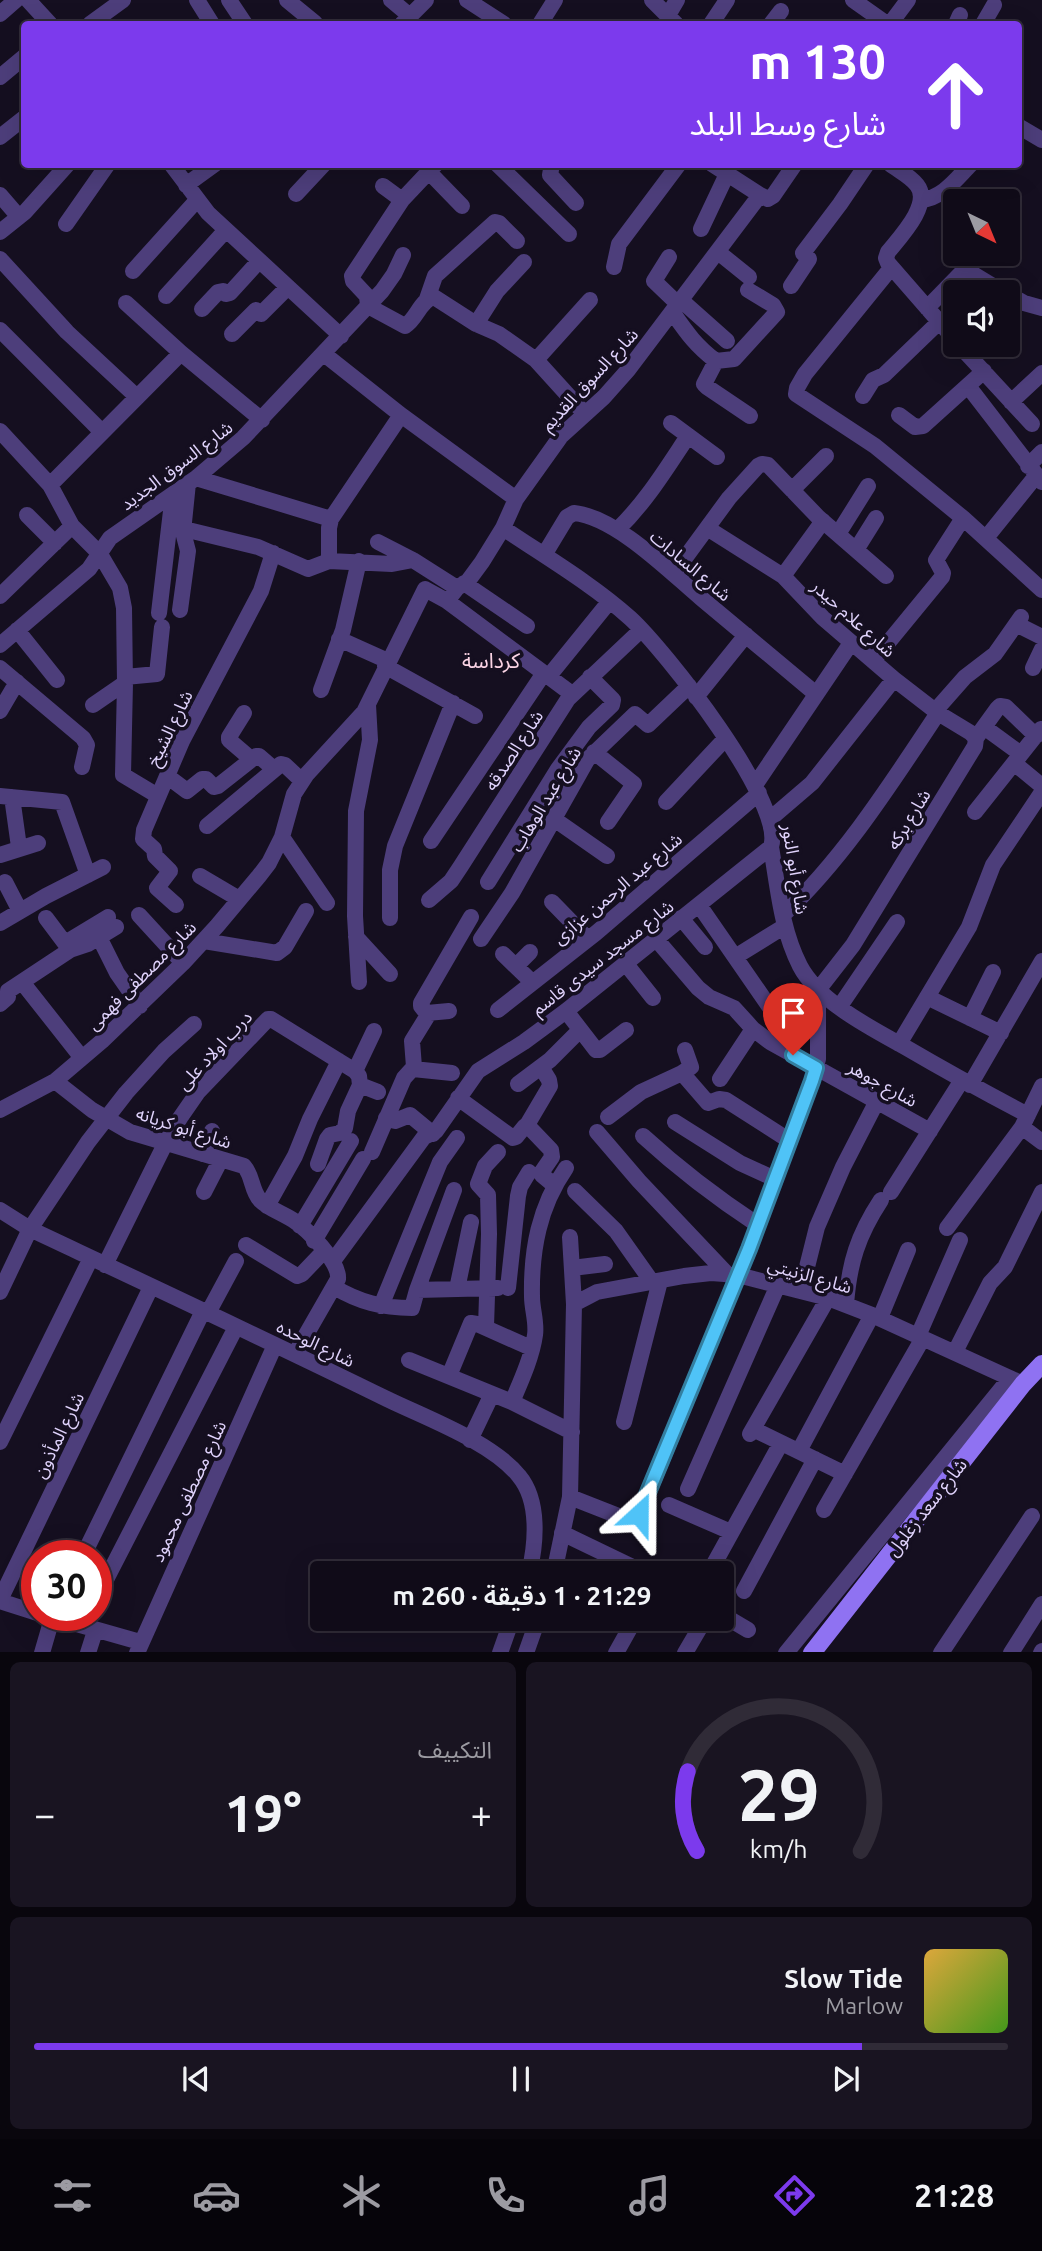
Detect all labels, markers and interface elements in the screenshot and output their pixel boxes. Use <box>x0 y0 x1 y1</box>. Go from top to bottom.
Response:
text: 130 m <box>749 33 886 88</box>
icon: ahead <box>910 49 1001 140</box>
text: شارع وسط البلد <box>689 105 886 141</box>
north arrow <box>943 189 1020 266</box>
map controls <box>943 189 1020 357</box>
button: sound <box>943 280 1020 357</box>
street label: شارع السوق القديم <box>536 324 645 438</box>
street label: شارع السوق الجديد <box>116 416 239 518</box>
street label: شارع السادات <box>643 525 736 608</box>
street label: شارع علام حيدر <box>804 575 900 664</box>
district label: كرداسة <box>462 648 520 673</box>
street label: شارع الشيخ <box>142 687 200 771</box>
street label: شارع الصدقه <box>480 706 551 797</box>
street label: شارع عبد الوهاب <box>506 743 589 858</box>
street label: شارع بركه <box>882 785 938 855</box>
street label: شارع أبو النور <box>774 821 813 916</box>
street label: شارع عبد الرحمن عزازى <box>548 828 689 952</box>
street label: شارع مسجد سيدى قاسم <box>527 895 680 1023</box>
street label: شارع مصطفى فهمى <box>82 916 203 1037</box>
pin <box>763 983 823 1055</box>
icon: arrive <box>774 994 812 1032</box>
street label: درب اولاد على <box>172 1006 257 1095</box>
street label: شارع جوهر <box>842 1055 921 1114</box>
street label: شارع أبو كريانه <box>132 1102 234 1157</box>
street label: شارع الزنيتي <box>764 1253 854 1301</box>
street label: شارع الوحده <box>272 1316 358 1375</box>
street label: شارع المأذون <box>28 1389 92 1483</box>
street label: شارع مصطفى محمود <box>147 1417 234 1567</box>
street label: شارع سعد زغلول <box>882 1454 974 1563</box>
position arrow <box>602 1477 676 1551</box>
speed limit sign: 30 <box>21 1540 112 1631</box>
text: 21:29 · 1 دقيقة · 260 m <box>392 1581 652 1610</box>
text: التكييف <box>418 1737 492 1762</box>
text: 29 <box>738 1753 820 1835</box>
text: 19° <box>224 1784 302 1842</box>
text: − <box>34 1793 55 1835</box>
text: + <box>471 1793 492 1835</box>
text: km/h <box>750 1834 808 1862</box>
text: Slow Tide <box>784 1964 903 1993</box>
text: Marlow <box>825 1993 903 2018</box>
icon: previous <box>177 2060 215 2098</box>
icon: pause <box>502 2060 540 2098</box>
icon: next <box>827 2060 865 2098</box>
icon: filters <box>48 2171 97 2220</box>
icon: car <box>192 2171 241 2220</box>
icon: climate <box>337 2171 386 2220</box>
icon: phone <box>481 2171 530 2220</box>
icon: music <box>625 2171 674 2220</box>
icon: directions <box>770 2171 819 2220</box>
text: 21:28 <box>914 2177 994 2213</box>

